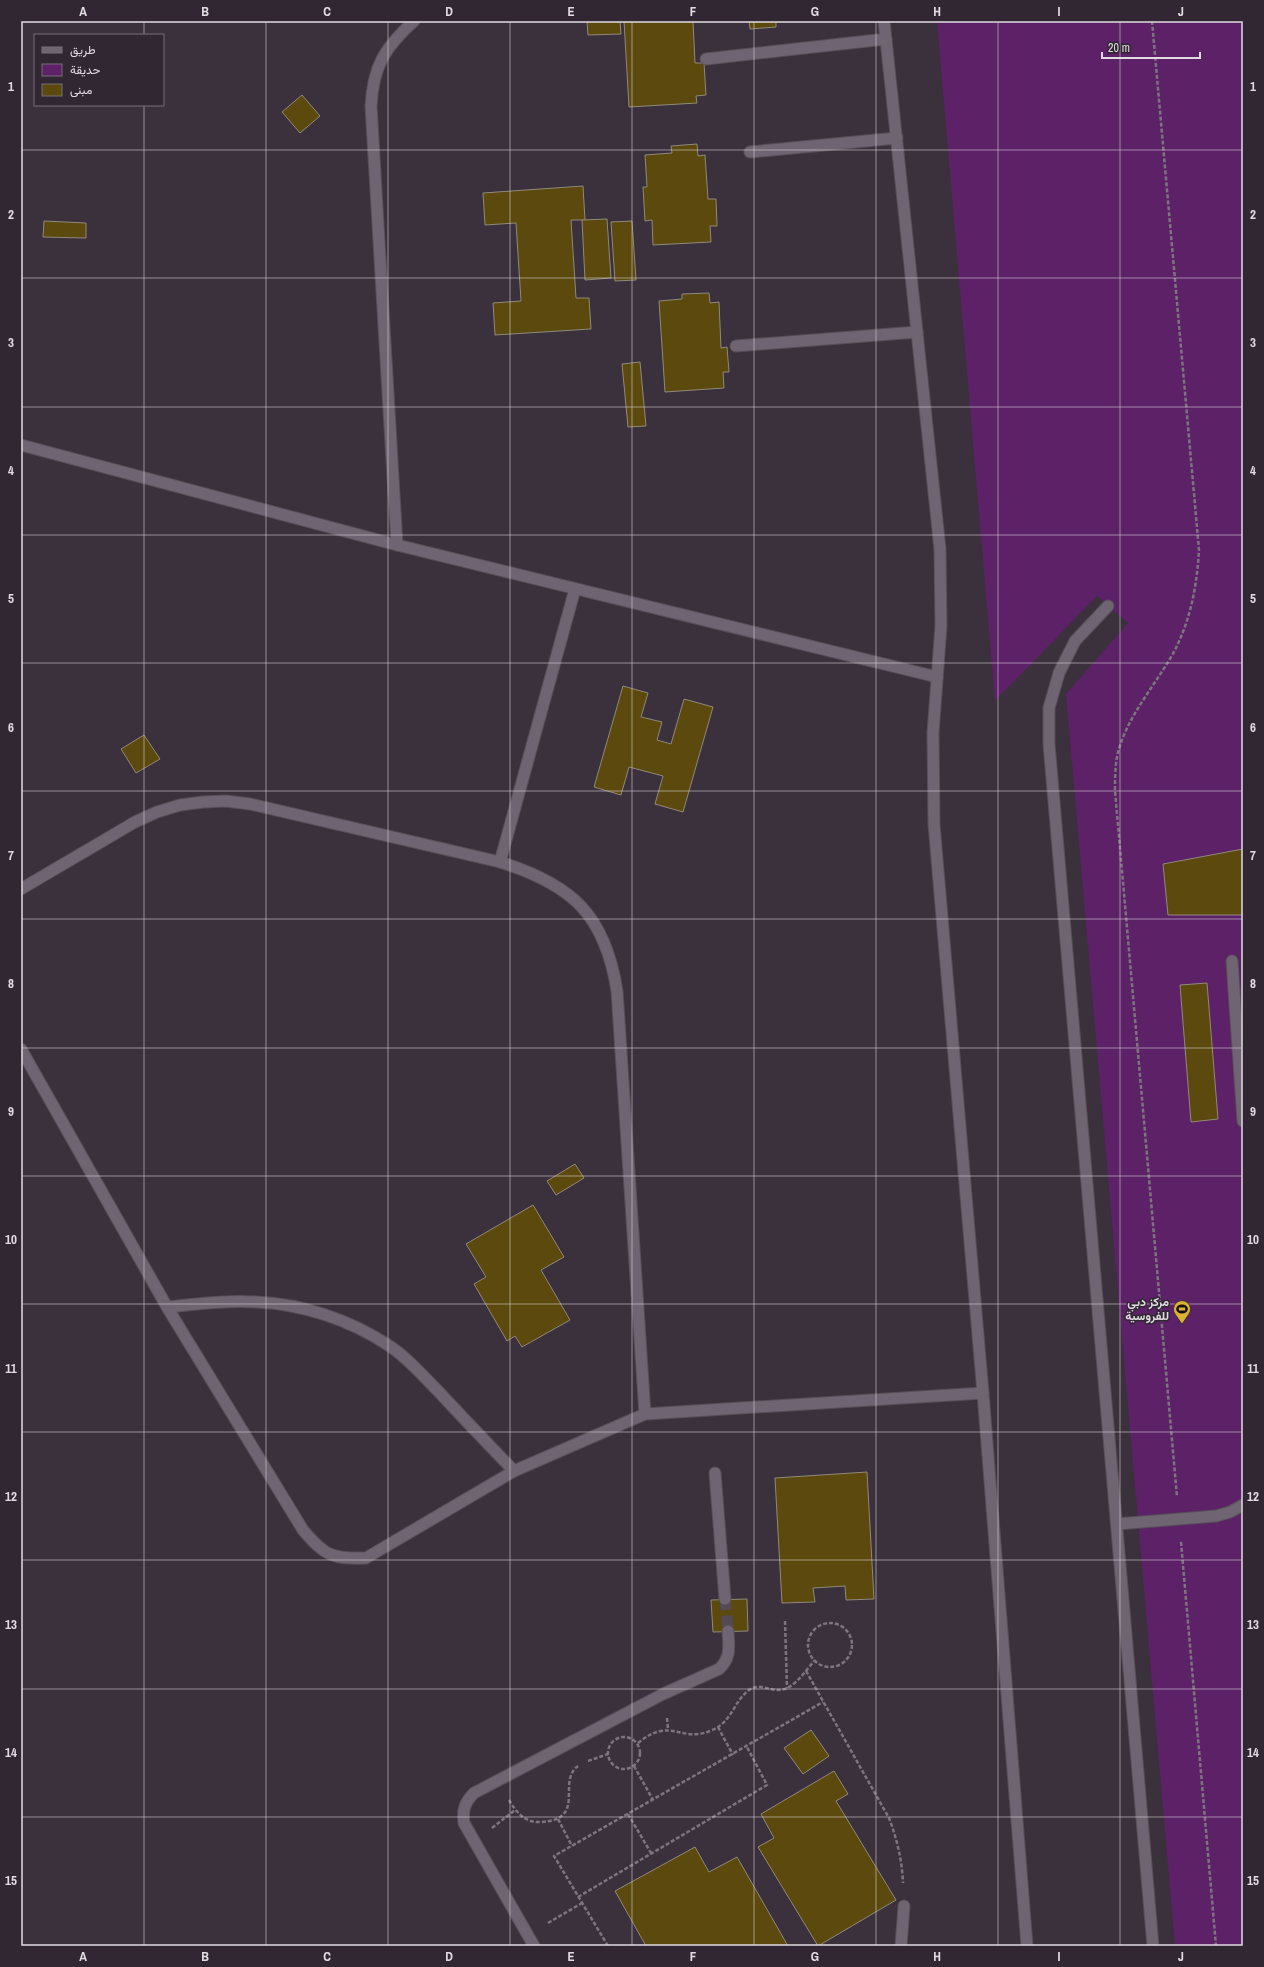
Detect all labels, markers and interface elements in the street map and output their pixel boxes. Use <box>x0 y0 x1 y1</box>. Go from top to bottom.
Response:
text: A <box>79 3 87 20</box>
text: B <box>201 3 209 20</box>
text: C <box>323 3 331 20</box>
text: D <box>445 3 453 20</box>
text: E <box>567 3 575 20</box>
text: F <box>690 3 697 20</box>
text: G <box>811 3 819 20</box>
text: H <box>933 3 941 20</box>
text: I <box>1058 3 1061 20</box>
text: J <box>1178 3 1184 20</box>
legend <box>34 34 164 106</box>
scale bar <box>1102 34 1200 60</box>
text: 20 m <box>1108 40 1130 56</box>
text: طريق <box>70 42 96 58</box>
text: حديقة <box>70 62 100 78</box>
text: 1 <box>8 78 14 95</box>
text: 1 <box>1250 78 1256 95</box>
text: مبنى <box>70 82 92 98</box>
text: 2 <box>8 206 14 223</box>
text: 2 <box>1250 206 1256 223</box>
text: 3 <box>8 334 14 351</box>
text: 3 <box>1250 334 1256 351</box>
text: 4 <box>8 462 14 479</box>
text: 4 <box>1250 462 1256 479</box>
text: 5 <box>8 590 14 607</box>
text: 5 <box>1250 590 1256 607</box>
text: 6 <box>8 719 14 736</box>
text: 6 <box>1250 719 1256 736</box>
text: 7 <box>8 847 14 864</box>
text: 7 <box>1250 847 1256 864</box>
text: 8 <box>8 975 14 992</box>
text: 8 <box>1250 975 1256 992</box>
text: 9 <box>8 1103 14 1120</box>
text: 9 <box>1250 1103 1256 1120</box>
text: 10 <box>5 1231 17 1248</box>
text: 10 <box>1247 1231 1259 1248</box>
place label: مركز دبي للفروسية <box>1125 1294 1169 1324</box>
sports icon: مركز دبي للفروسية <box>1172 1299 1192 1324</box>
text: 11 <box>5 1360 17 1377</box>
text: 11 <box>1247 1360 1259 1377</box>
text: 12 <box>5 1488 17 1505</box>
text: 12 <box>1247 1488 1259 1505</box>
text: 13 <box>5 1616 17 1633</box>
text: 13 <box>1247 1616 1259 1633</box>
text: 14 <box>5 1744 17 1761</box>
text: 14 <box>1247 1744 1259 1761</box>
text: 15 <box>5 1872 17 1889</box>
text: 15 <box>1247 1872 1259 1889</box>
text: A <box>79 1948 87 1965</box>
text: B <box>201 1948 209 1965</box>
text: C <box>323 1948 331 1965</box>
text: D <box>445 1948 453 1965</box>
text: E <box>567 1948 575 1965</box>
text: F <box>690 1948 697 1965</box>
text: G <box>811 1948 819 1965</box>
text: H <box>933 1948 941 1965</box>
text: I <box>1058 1948 1061 1965</box>
text: J <box>1178 1948 1184 1965</box>

